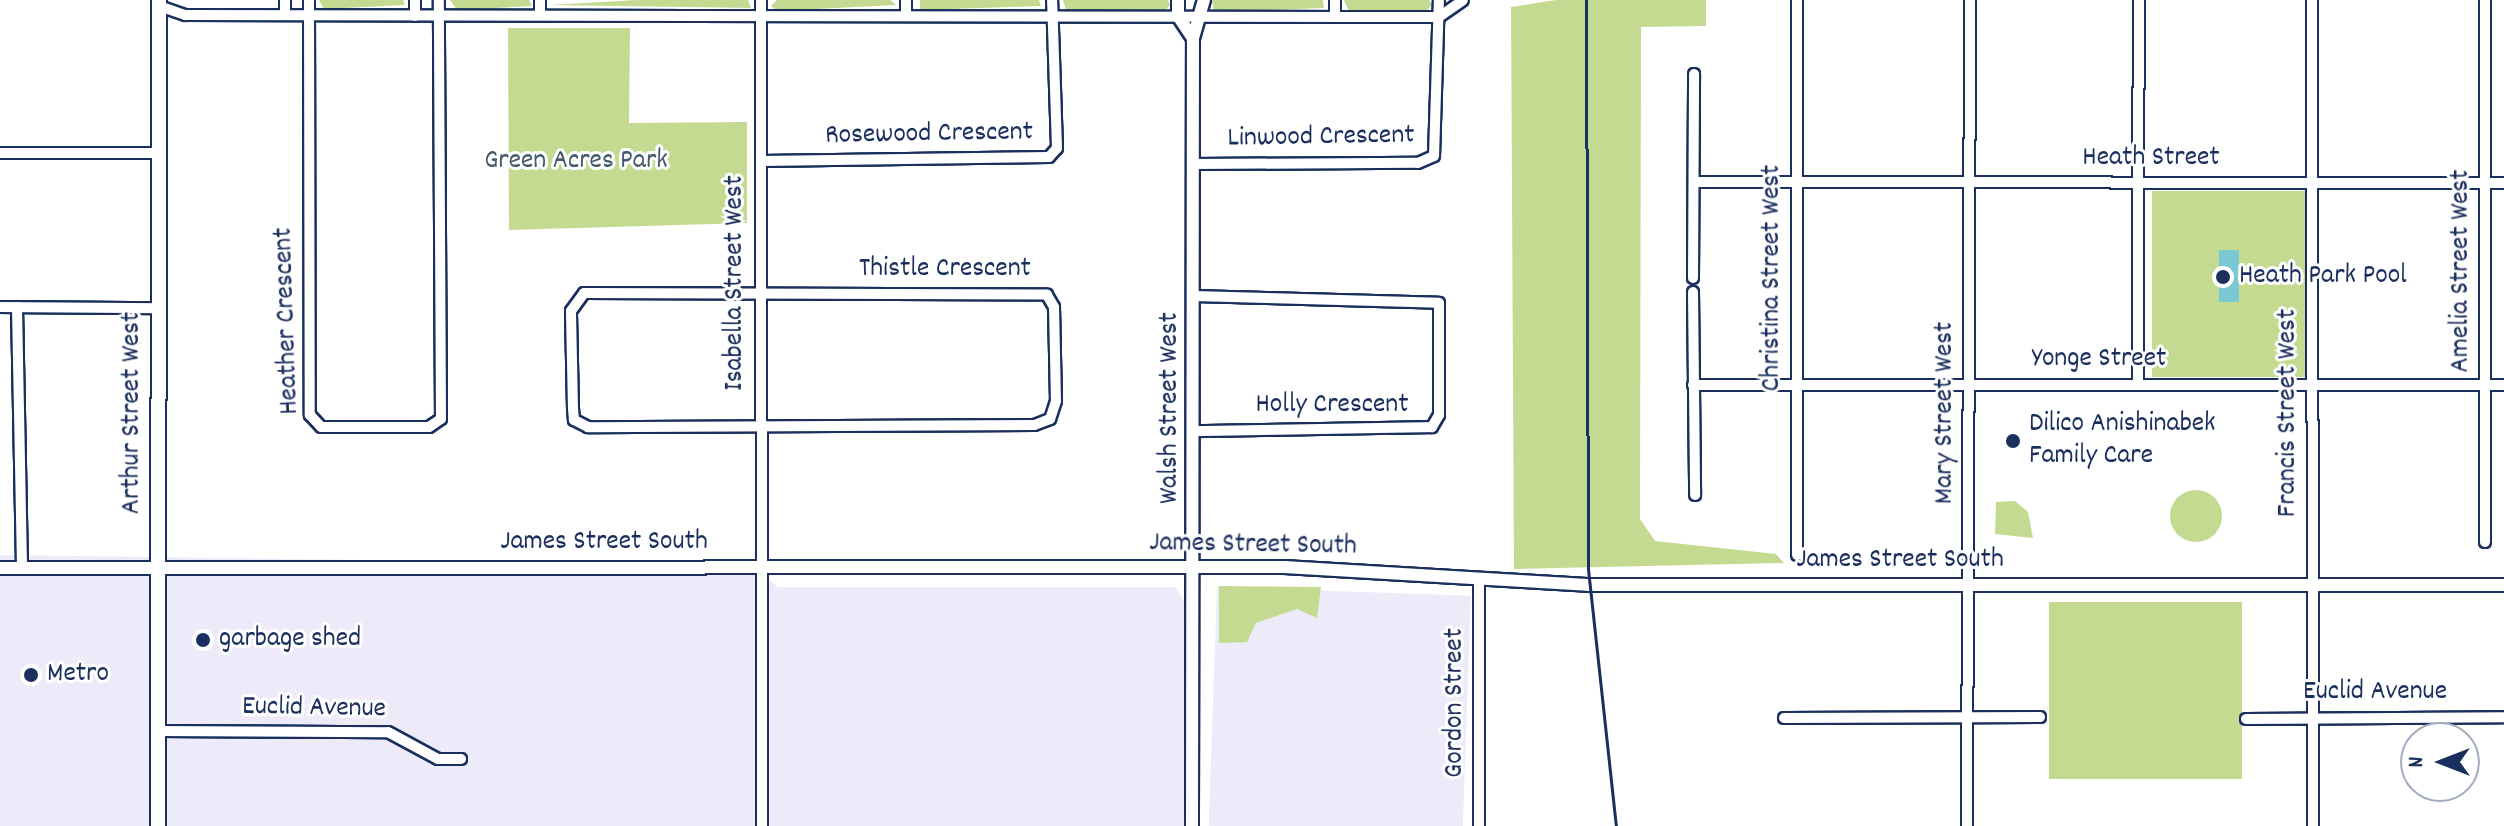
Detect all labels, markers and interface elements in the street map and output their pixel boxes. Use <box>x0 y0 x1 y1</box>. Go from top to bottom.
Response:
street label: Rosewood Crescent <box>825 116 1033 154</box>
street label: Linwood Crescent <box>1227 120 1415 156</box>
street label: Heath Street <box>2082 142 2220 176</box>
park label: Green Acres Park <box>484 145 668 179</box>
street label: Christina Street West <box>1756 165 1790 391</box>
street label: Amelia Street West <box>2445 169 2479 373</box>
street label: Isabella Street West <box>719 175 753 391</box>
street label: Heather Crescent <box>268 227 308 415</box>
street label: Thistle Crescent <box>859 253 1031 287</box>
place label: Heath Park Pool <box>2239 260 2407 294</box>
marker: Heath Park Pool <box>2214 268 2232 286</box>
street label: Francis Street West <box>2272 309 2306 517</box>
street label: Arthur Street West <box>116 312 150 514</box>
street label: Walsh Street West <box>1154 312 1188 504</box>
street label: Mary Street West <box>1929 322 1963 504</box>
street label: Yonge Street <box>2032 343 2166 377</box>
street label: Holly Crescent <box>1255 389 1409 423</box>
place label: Dilico Anishinabek Family Care <box>2029 408 2216 474</box>
marker: Dilico Anishinabek Family Care <box>2004 432 2022 450</box>
street label: James Street South <box>500 526 708 560</box>
street label: James Street South <box>1149 527 1357 565</box>
street label: James Street South <box>1796 544 2004 578</box>
place label: garbage shed <box>219 623 361 657</box>
street label: Gordon Street <box>1439 628 1473 778</box>
marker: garbage shed <box>194 631 212 649</box>
place label: Metro <box>47 658 109 692</box>
marker: Metro <box>22 666 40 684</box>
street label: Euclid Avenue <box>2303 676 2447 710</box>
street label: Euclid Avenue <box>242 691 386 727</box>
north arrow <box>2400 722 2480 802</box>
text: N <box>2402 757 2433 767</box>

